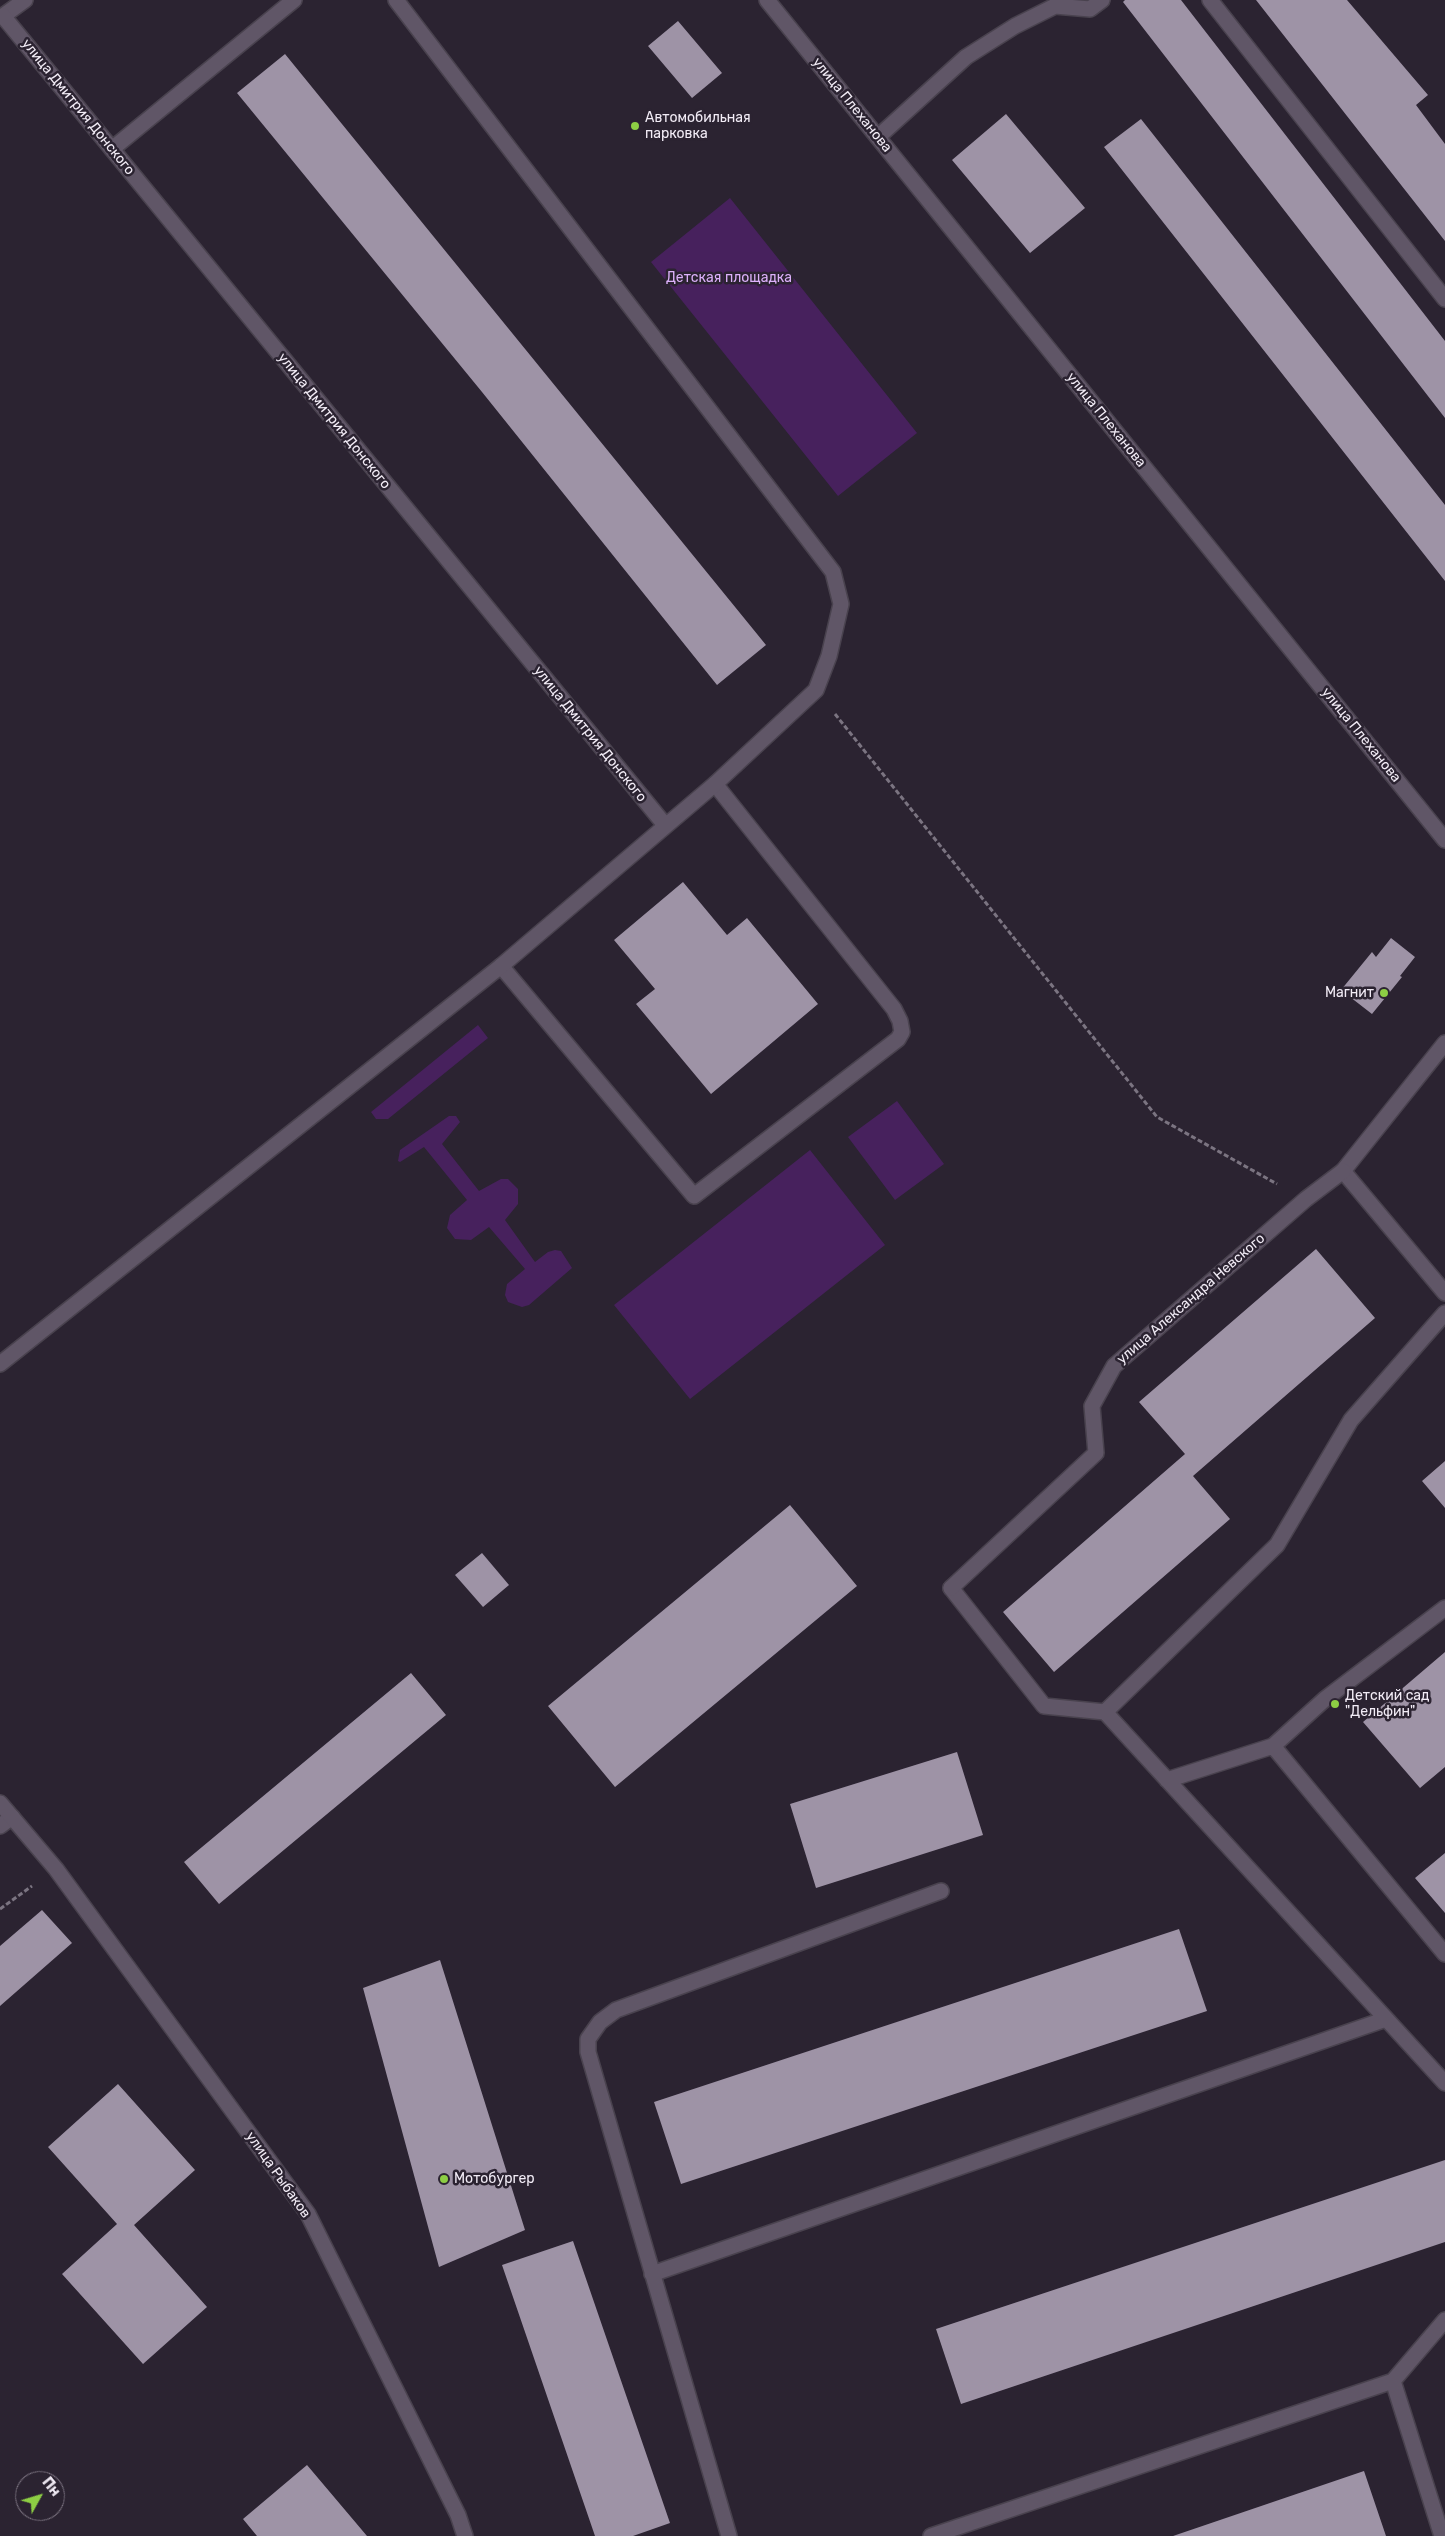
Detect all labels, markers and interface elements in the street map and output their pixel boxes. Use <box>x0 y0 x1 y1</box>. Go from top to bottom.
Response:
street label: улица Дмитрия Донского <box>18 36 138 178</box>
street label: улица Плеханова <box>809 54 895 156</box>
place label: Автомобильная парковка <box>645 110 751 142</box>
marker: Автомобильная парковка <box>629 120 641 132</box>
park label: Детская площадка <box>666 270 792 286</box>
street label: улица Дмитрия Донского <box>274 350 394 492</box>
street label: улица Плеханова <box>1063 369 1149 471</box>
street label: улица Дмитрия Донского <box>530 663 650 805</box>
street label: улица Плеханова <box>1318 684 1404 786</box>
place label: Магнит <box>1325 985 1374 1001</box>
marker: Магнит <box>1378 987 1390 999</box>
street label: улица Александра Невского <box>1114 1230 1268 1368</box>
place label: Детский сад "Дельфин" <box>1345 1688 1429 1720</box>
marker: Детский сад "Дельфин" <box>1329 1698 1341 1710</box>
street label: улица Рыбаков <box>242 2129 314 2221</box>
place label: Мотобургер <box>454 2171 535 2187</box>
marker: Мотобургер <box>438 2173 450 2185</box>
north arrow <box>15 2471 65 2521</box>
text: Пн <box>39 2474 64 2500</box>

